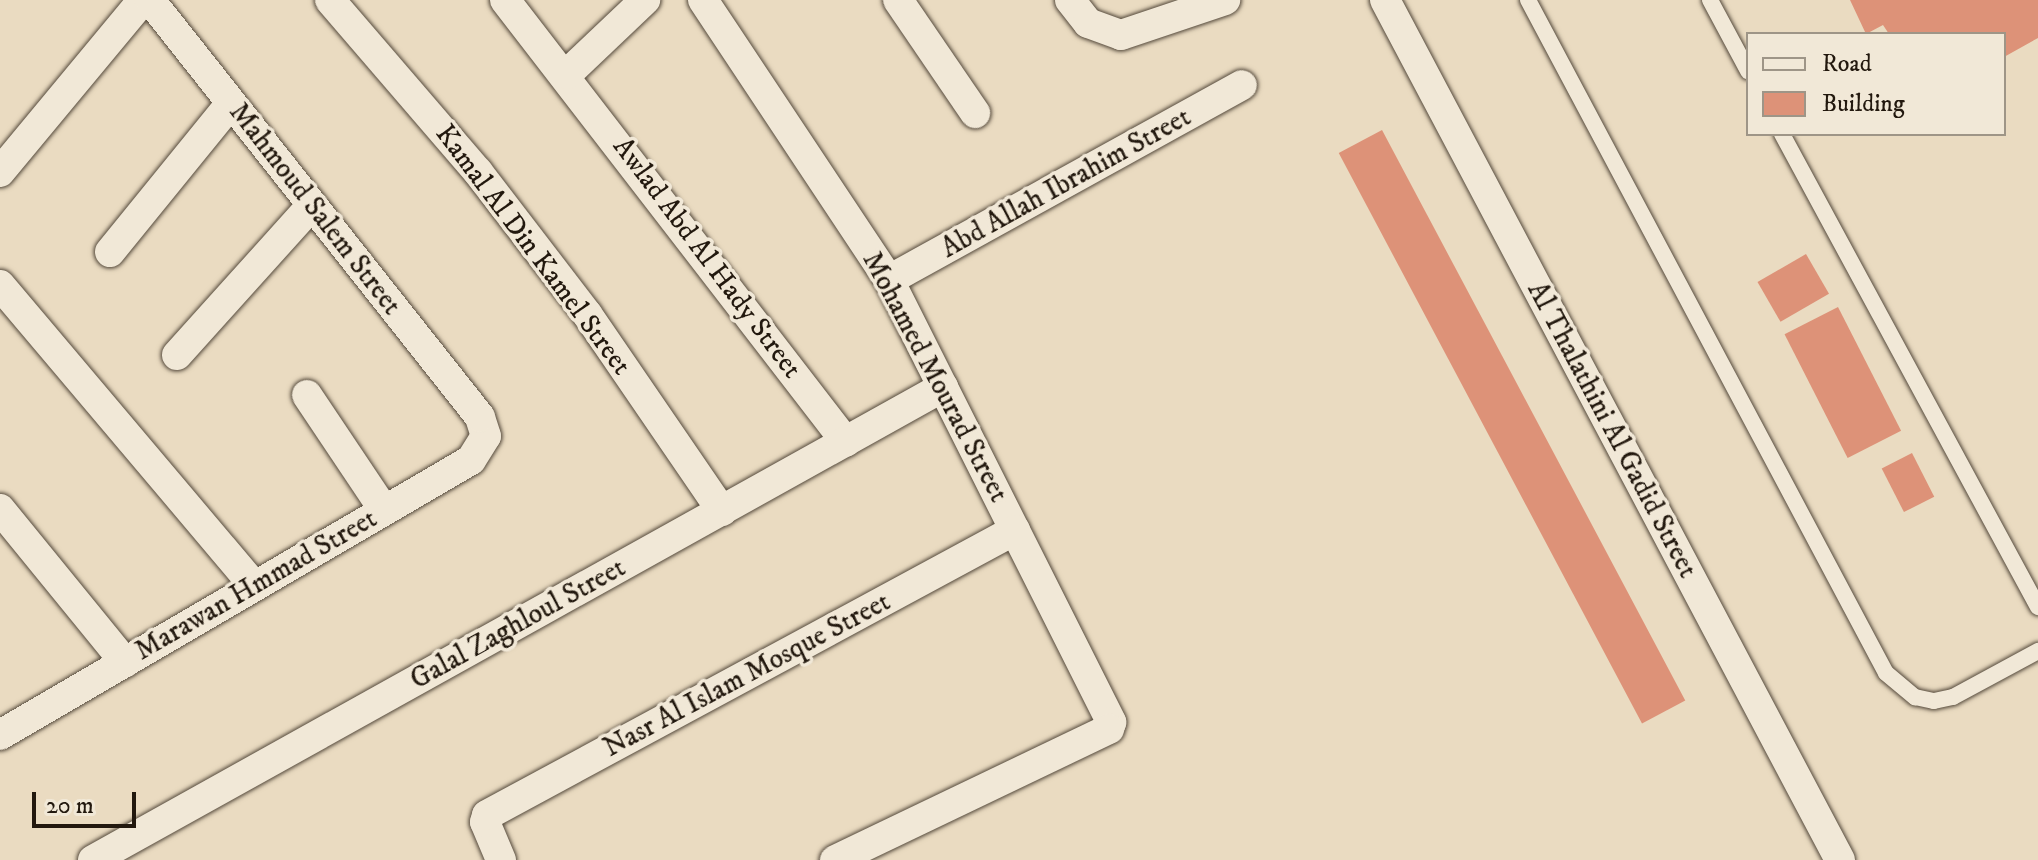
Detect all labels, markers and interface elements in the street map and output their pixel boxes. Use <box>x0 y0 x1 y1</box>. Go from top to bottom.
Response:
legend <box>1746 32 2006 136</box>
text: Road <box>1822 49 1872 79</box>
text: Building <box>1822 89 1905 119</box>
street label: Mahmoud Salem Street <box>222 96 408 322</box>
street label: Abd Allah Ibrahim Street <box>935 100 1197 266</box>
street label: Kamal Al Din Kamel Street <box>428 118 638 382</box>
street label: Awlad Abd Al Hady Street <box>605 131 809 385</box>
street label: Mohamed Mourad Street <box>855 246 1015 508</box>
street label: Al Thalathini Al Gadid Street <box>1520 276 1704 584</box>
street label: Marawan Hmmad Street <box>129 502 383 668</box>
street label: Galal Zaghloul Street <box>405 551 631 697</box>
street label: Nasr Al Islam Mosque Street <box>598 585 896 765</box>
scale bar <box>36 776 140 826</box>
text: 20 m <box>46 791 94 821</box>

